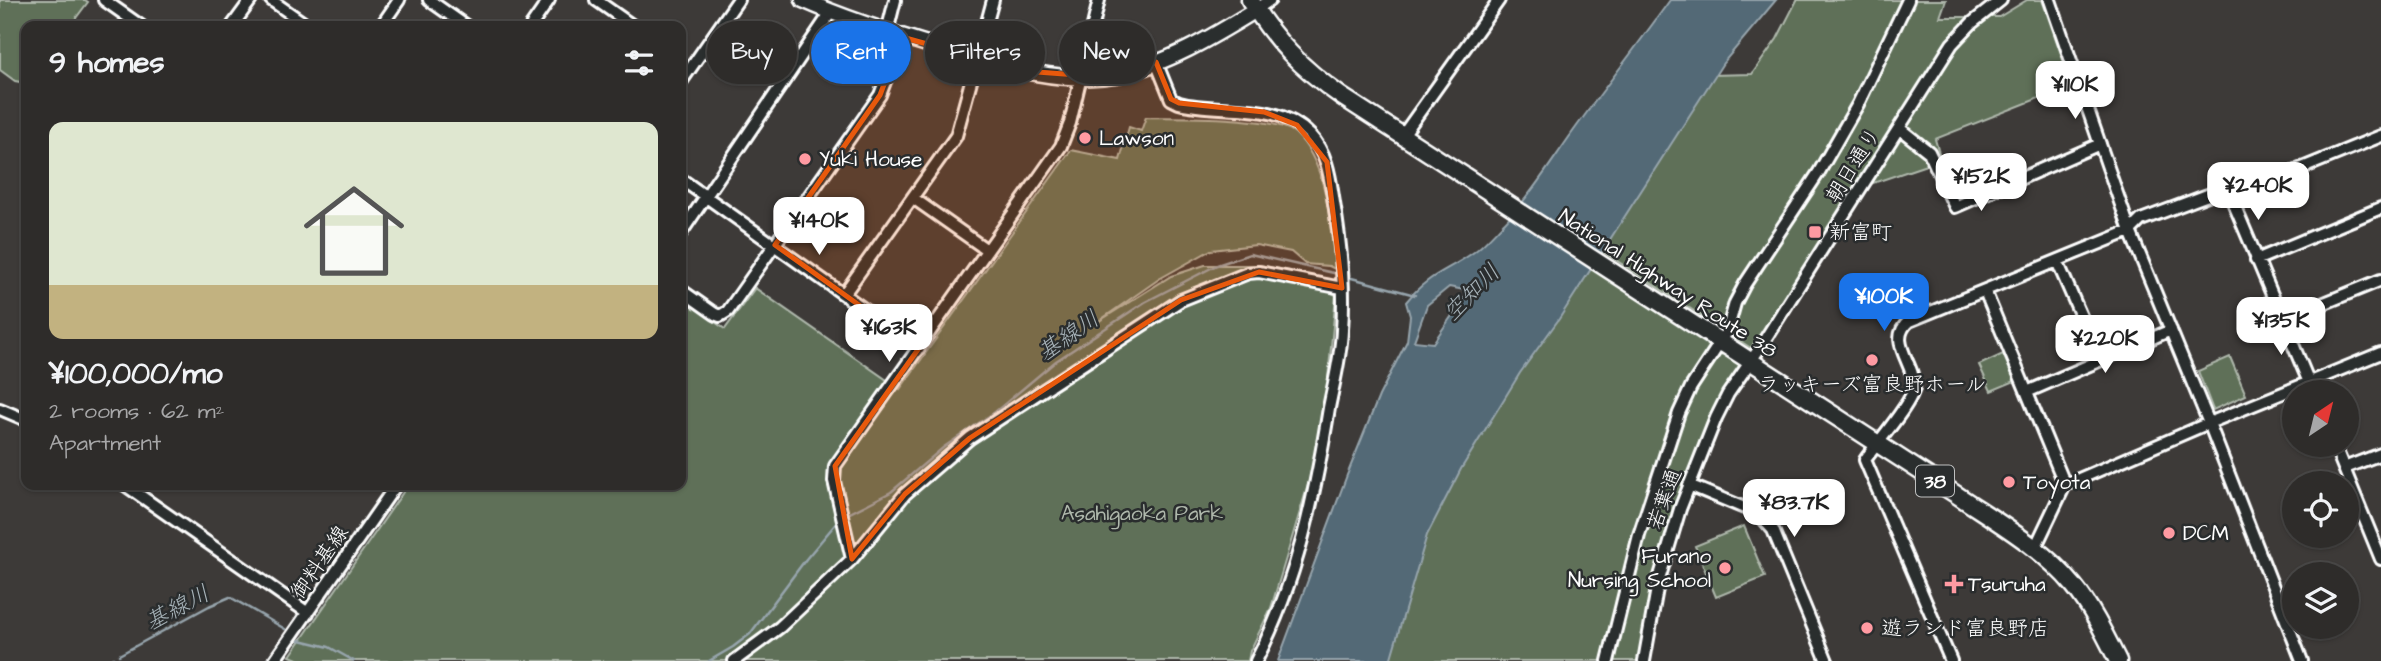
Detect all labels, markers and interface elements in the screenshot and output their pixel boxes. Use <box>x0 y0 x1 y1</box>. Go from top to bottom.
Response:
chip: Buy <box>707 21 797 84</box>
chip: Rent <box>811 21 911 84</box>
chip: Filters <box>925 21 1045 84</box>
chip: New <box>1059 21 1155 84</box>
text: 9 homes <box>49 42 164 84</box>
icon: filters <box>620 44 658 82</box>
pin: ¥110K <box>2026 61 2124 121</box>
text: ¥110K <box>2052 68 2098 100</box>
street label: 朝日通り <box>1819 122 1888 209</box>
place label: Lawson <box>1099 124 1174 153</box>
marker: Lawson <box>1077 130 1093 146</box>
place label: Yuki House <box>819 145 922 174</box>
marker: Yuki House <box>797 151 813 167</box>
pin: ¥152K <box>1932 154 2030 213</box>
text: ¥152K <box>1952 160 2010 192</box>
pin: ¥240K <box>2209 162 2307 222</box>
icon: home <box>291 168 417 294</box>
text: ¥240K <box>2223 169 2293 201</box>
pin: ¥140K <box>770 198 868 257</box>
street label: National Highway Route 38 <box>1552 202 1783 367</box>
text: ¥140K <box>789 204 849 236</box>
place label: 新富町 <box>1829 218 1892 247</box>
marker: 新富町 <box>1807 224 1823 240</box>
water label: 空知川 <box>1436 257 1507 328</box>
pin: ¥100K <box>1835 274 1933 333</box>
text: ¥100K <box>1855 280 1913 312</box>
pin: ¥135K <box>2232 298 2330 357</box>
water label: 基線川 <box>1031 303 1106 369</box>
pin: ¥163K <box>840 304 938 364</box>
text: ¥135K <box>2252 304 2310 336</box>
text: ¥163K <box>861 311 917 343</box>
pin: ¥220K <box>2056 316 2154 375</box>
text: ¥220K <box>2071 322 2139 354</box>
marker: ラッキーズ富良野ホール <box>1864 352 1880 368</box>
text: ¥100,000/mo <box>49 353 223 395</box>
place label: ラッキーズ富良野ホール <box>1758 370 1986 399</box>
north arrow <box>2282 380 2359 457</box>
map controls <box>2282 380 2359 639</box>
text: 2 rooms · 62 m² <box>49 395 224 427</box>
text: Apartment <box>49 427 161 459</box>
street label: 若葉通 <box>1640 465 1689 534</box>
road number: 38 <box>1916 466 1954 496</box>
place label: Toyota <box>2023 468 2091 499</box>
button: locate <box>2282 471 2359 548</box>
marker: Toyota <box>2001 474 2017 490</box>
pin: ¥83.7K <box>1737 480 1851 539</box>
text: ¥83.7K <box>1759 486 1829 518</box>
park label: Asahigaoka Park <box>1061 499 1223 530</box>
place label: DCM <box>2183 519 2229 548</box>
street label: 御料基線 <box>283 520 355 605</box>
marker: DCM <box>2161 525 2177 541</box>
place label: Furano Nursing School <box>1568 542 1711 597</box>
marker: Furano Nursing School <box>1717 560 1733 576</box>
button: layers <box>2282 562 2359 639</box>
place label: Tsuruha <box>1968 570 2046 599</box>
marker: Tsuruha <box>1946 576 1962 592</box>
water label: 基線川 <box>139 578 215 638</box>
place label: 遊ランド富良野店 <box>1881 614 2049 643</box>
marker: 遊ランド富良野店 <box>1859 620 1875 636</box>

